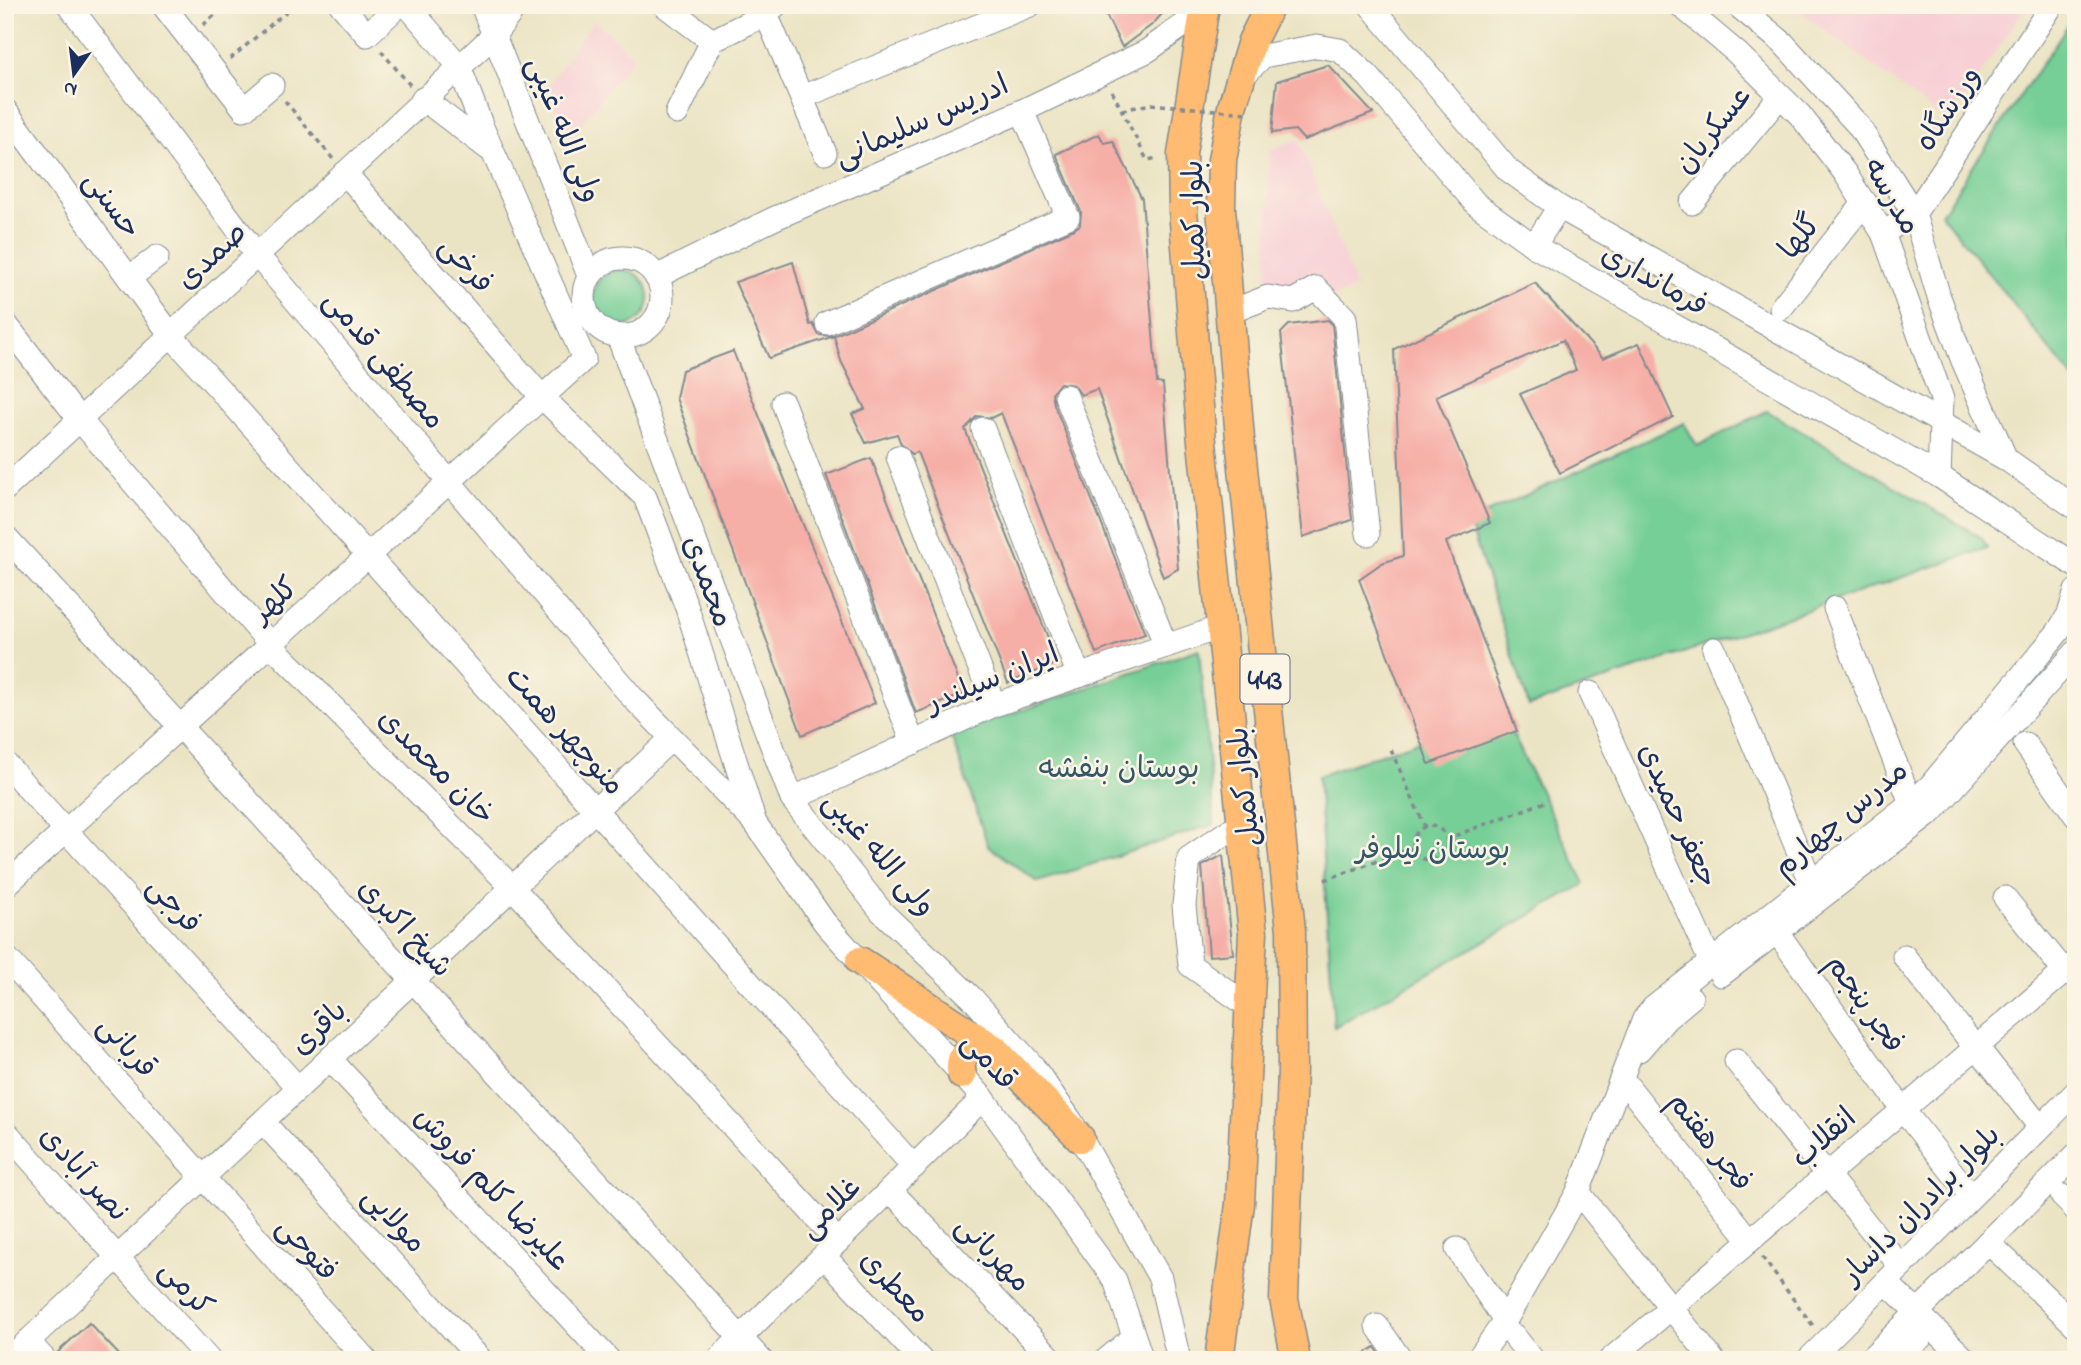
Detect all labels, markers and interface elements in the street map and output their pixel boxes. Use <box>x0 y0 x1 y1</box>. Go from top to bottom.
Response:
north arrow <box>38 38 108 108</box>
street label: ولی الله غیبی <box>513 50 611 210</box>
street label: ورزشگاه <box>1905 58 1994 161</box>
street label: ادریس سلیمانی <box>828 65 1017 181</box>
text: N <box>61 73 80 103</box>
street label: عسکریان <box>1665 77 1764 185</box>
street label: مدرسه <box>1851 151 1930 244</box>
street label: بلوار کمیل <box>1173 159 1219 281</box>
street label: حسنی <box>71 162 150 249</box>
street label: گلها <box>1769 205 1833 270</box>
street label: صمدی <box>168 213 259 302</box>
street label: فرخی <box>427 227 502 305</box>
street label: فرمانداری <box>1592 234 1715 329</box>
street label: مصطفی قدمی <box>311 281 454 440</box>
street label: محمدی <box>669 530 743 634</box>
street label: کلهر <box>240 568 310 637</box>
street label: ایران سیلندر <box>917 633 1066 728</box>
road number: 443 <box>1240 654 1290 704</box>
street label: منوچهر همت <box>493 657 634 807</box>
street label: خان محمدی <box>366 699 504 837</box>
street label: بلوار کمیل <box>1218 725 1274 849</box>
street label: جعفر حمیدی <box>1625 737 1728 896</box>
park label: بوستان بنفشه <box>1039 748 1199 792</box>
street label: مدرس چهارم <box>1765 751 1919 890</box>
street label: ولی الله غیبی <box>811 782 945 928</box>
park label: بوستان نیلوفر <box>1353 829 1510 873</box>
street label: فرجی <box>135 867 211 945</box>
street label: شیخ اکبری <box>346 869 462 989</box>
street label: فجر پنجم <box>1813 946 1914 1063</box>
street label: باقری <box>281 991 359 1067</box>
street label: قربانی <box>85 1006 166 1090</box>
street label: قدمی <box>949 1023 1026 1101</box>
street label: فجر هفتم <box>1655 1083 1762 1202</box>
street label: علیرضا کلم فروش <box>402 1097 579 1283</box>
street label: انقلاب <box>1783 1098 1867 1180</box>
street label: بلوار برادران داسار <box>1830 1116 2012 1298</box>
street label: نصر آبادی <box>27 1117 138 1233</box>
street label: غلامی <box>790 1168 872 1250</box>
street label: مولایی <box>350 1177 436 1265</box>
street label: مهربانی <box>944 1206 1040 1304</box>
street label: فتوحی <box>264 1208 347 1292</box>
street label: معطری <box>848 1241 940 1335</box>
street label: کرمی <box>147 1251 222 1327</box>

